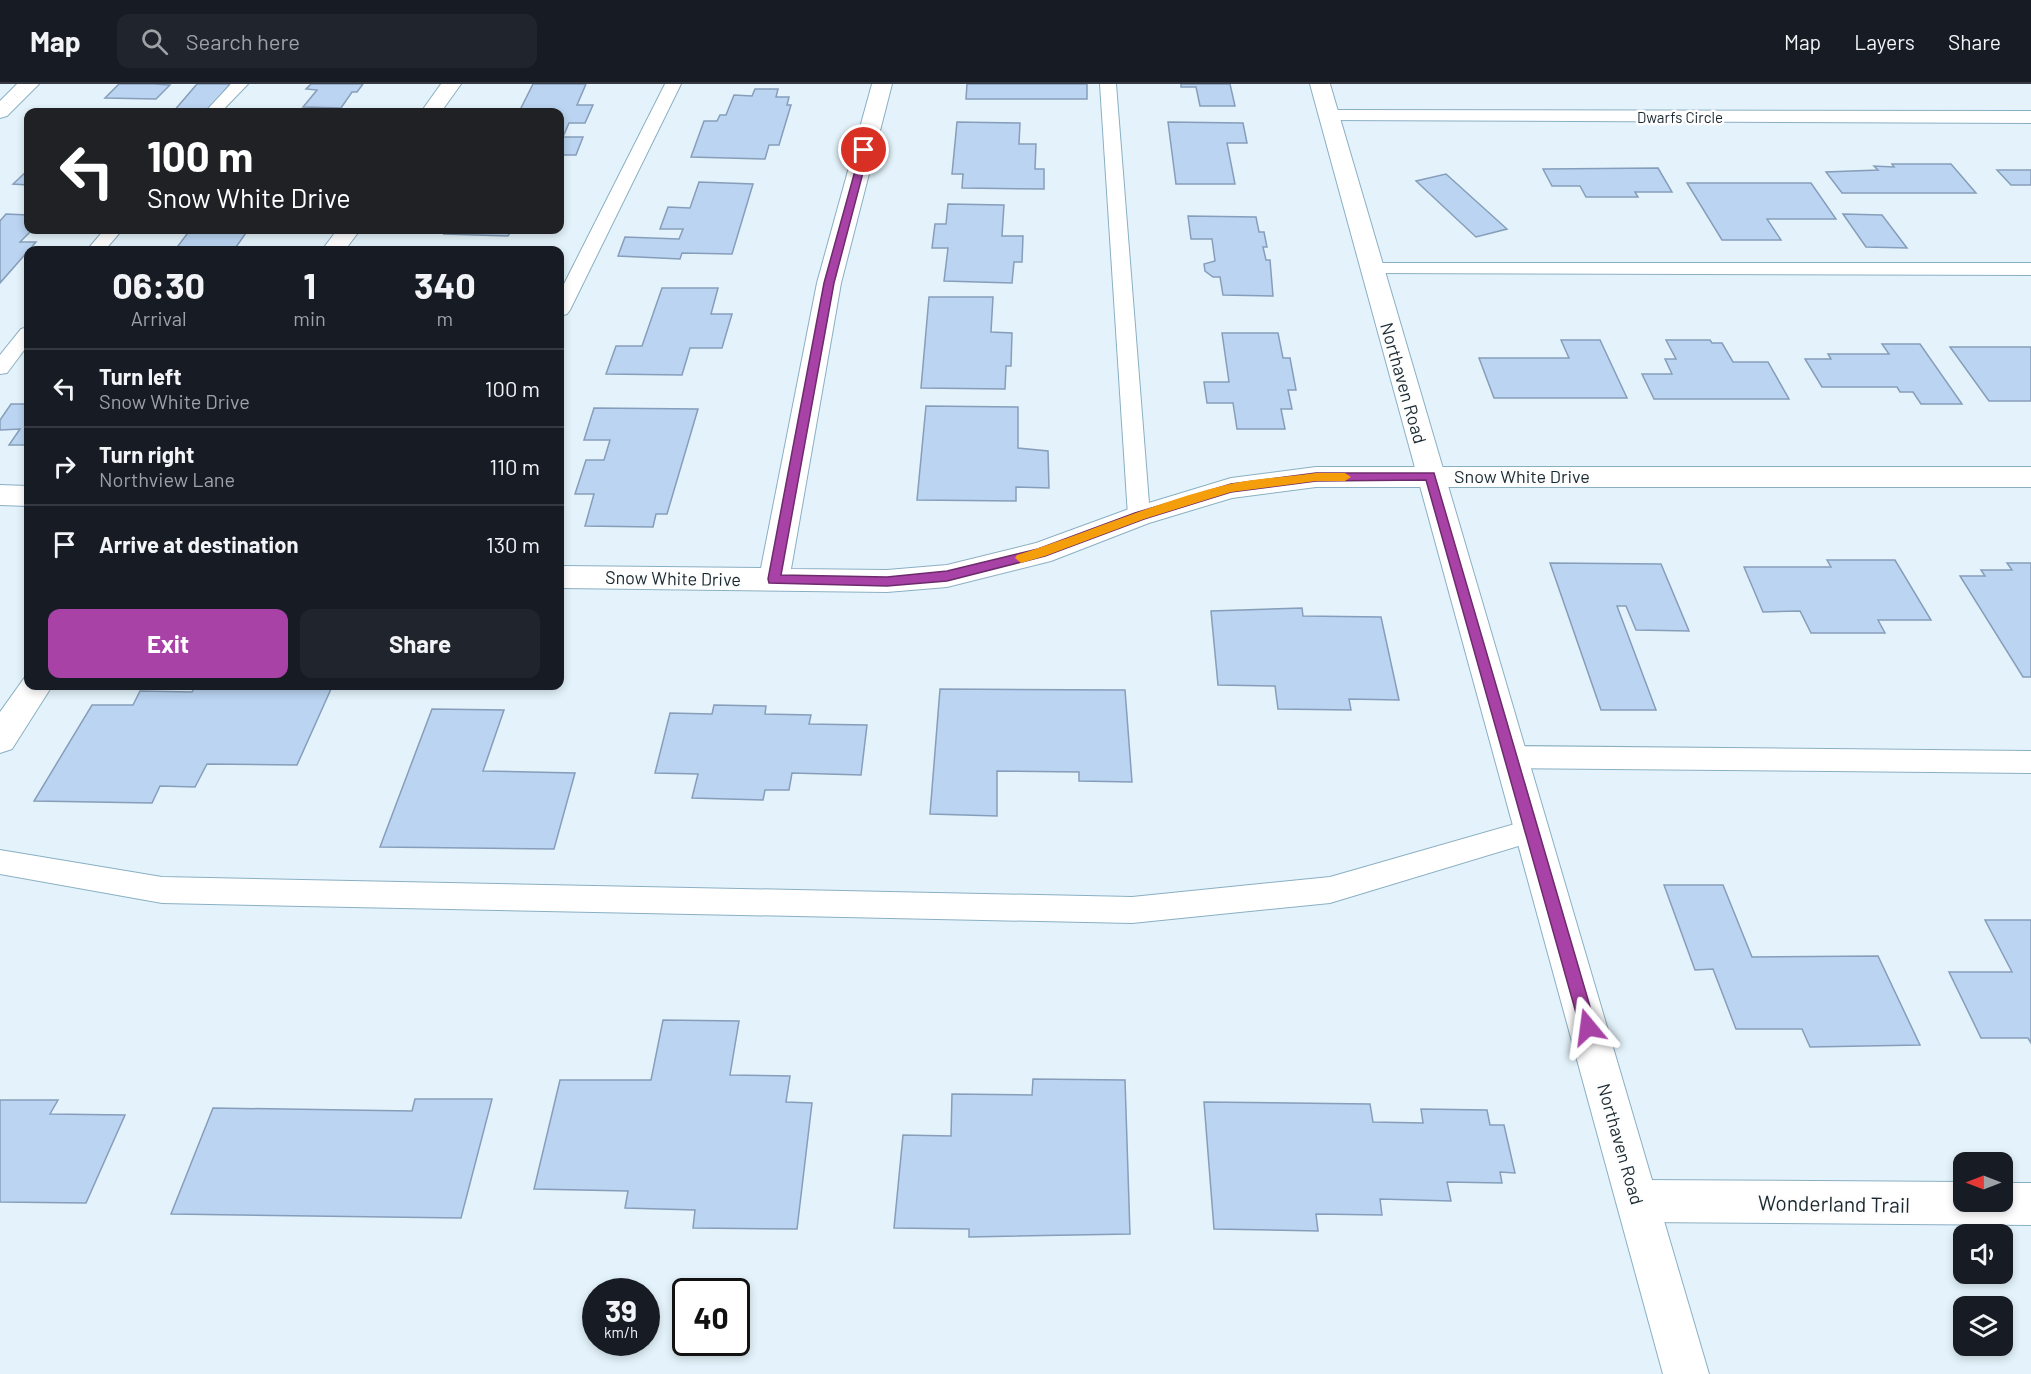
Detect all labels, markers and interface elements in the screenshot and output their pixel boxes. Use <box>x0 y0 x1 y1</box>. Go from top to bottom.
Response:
search box <box>117 14 537 68</box>
text: Map <box>30 24 81 58</box>
icon: search <box>138 25 171 58</box>
text: Search here <box>186 28 300 54</box>
text: Map <box>1784 29 1821 54</box>
text: Layers <box>1854 29 1915 54</box>
text: Share <box>1948 29 2001 54</box>
street label: Dwarfs Circle <box>1637 108 1723 126</box>
pin <box>838 124 889 175</box>
text: 100 m <box>147 130 253 180</box>
icon: left <box>48 132 126 210</box>
icon: arrive <box>847 133 880 166</box>
text: Snow White Drive <box>147 181 351 213</box>
text: 06:30 <box>112 263 205 306</box>
text: 1 <box>303 263 316 306</box>
text: 340 <box>414 263 476 306</box>
text: Arrival <box>131 306 187 330</box>
text: min <box>293 306 326 330</box>
text: m <box>437 306 453 330</box>
street label: Northaven Road <box>1376 320 1432 446</box>
text: Turn left <box>99 363 182 389</box>
icon: left <box>48 372 81 405</box>
text: 100 m <box>485 375 540 401</box>
text: Snow White Drive <box>99 389 250 413</box>
text: Turn right <box>99 441 194 467</box>
icon: right <box>48 450 81 483</box>
text: 110 m <box>490 453 540 479</box>
street label: Snow White Drive <box>1454 465 1590 487</box>
text: Northview Lane <box>99 467 235 491</box>
icon: arrive <box>48 528 81 561</box>
text: Arrive at destination <box>99 531 298 557</box>
text: 130 m <box>486 531 540 557</box>
street label: Snow White Drive <box>605 566 741 590</box>
button: Exit <box>48 609 288 678</box>
button: Share <box>300 609 540 678</box>
position arrow <box>1556 995 1620 1059</box>
street label: Northaven Road <box>1593 1081 1649 1207</box>
north arrow <box>1953 1152 2013 1212</box>
map controls <box>1953 1152 2013 1356</box>
street label: Wonderland Trail <box>1758 1189 1910 1217</box>
button: sound <box>1953 1224 2013 1284</box>
speed limit sign: 40 <box>672 1278 750 1356</box>
text: 39 <box>605 1292 637 1328</box>
button: layers <box>1953 1296 2013 1356</box>
text: km/h <box>604 1323 638 1341</box>

